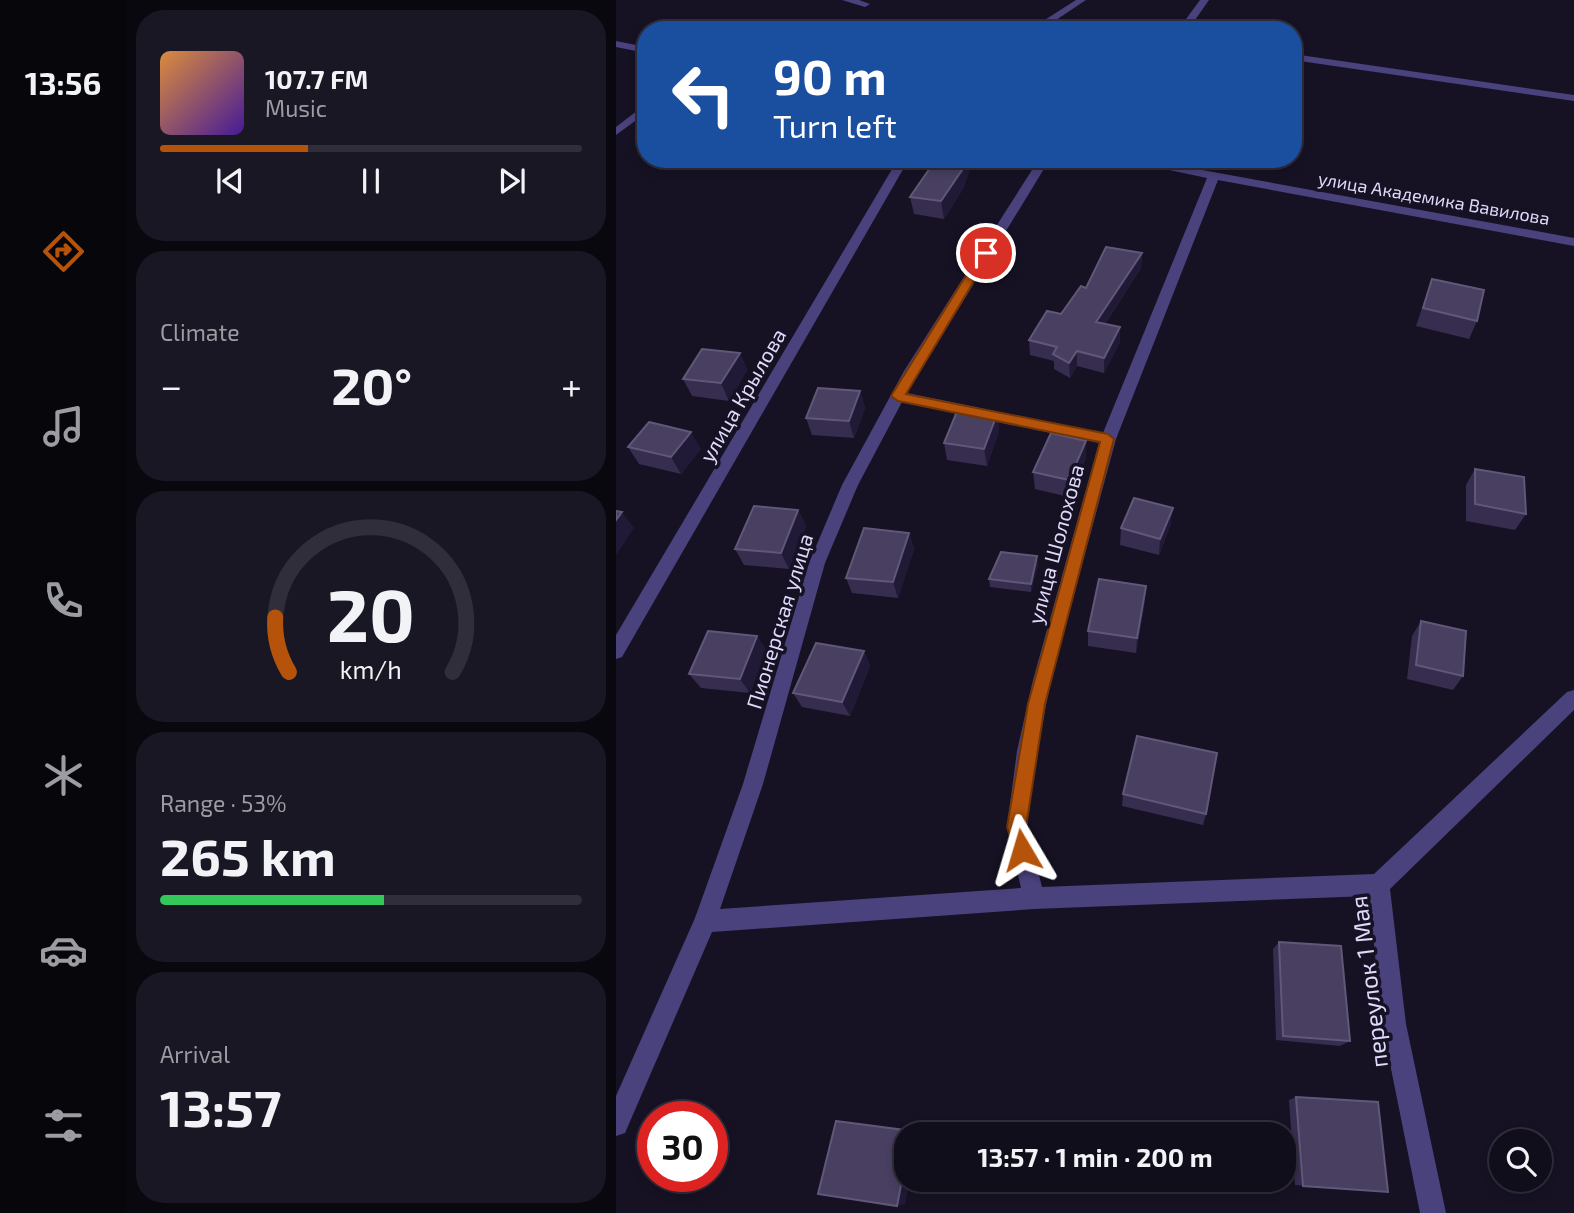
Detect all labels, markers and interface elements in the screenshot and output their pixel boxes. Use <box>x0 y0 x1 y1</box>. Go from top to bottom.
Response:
text: 90 m <box>773 46 887 105</box>
icon: left <box>658 49 749 140</box>
text: 13:56 <box>25 63 101 101</box>
text: 107.7 FM <box>265 63 368 94</box>
text: Music <box>265 94 327 122</box>
text: Turn left <box>773 106 897 144</box>
icon: previous <box>211 162 249 200</box>
icon: pause <box>352 162 390 200</box>
icon: next <box>493 162 531 200</box>
street label: улица Академика Вавилова <box>1316 167 1552 229</box>
pin <box>956 223 1016 283</box>
icon: directions <box>39 227 88 276</box>
icon: arrive <box>967 234 1005 272</box>
text: Climate <box>160 318 240 346</box>
street label: улица Крылова <box>694 324 791 467</box>
text: 20° <box>331 353 412 415</box>
text: − <box>160 362 182 408</box>
text: + <box>561 362 582 408</box>
icon: music <box>39 402 88 451</box>
street label: улица Шолохова <box>1022 461 1089 627</box>
street label: Пионерская улица <box>740 530 819 712</box>
text: 20 <box>327 570 415 658</box>
icon: phone <box>39 576 88 625</box>
text: km/h <box>340 654 402 684</box>
icon: climate <box>39 751 88 800</box>
text: Range · 53% <box>160 789 287 817</box>
position arrow <box>985 813 1059 887</box>
text: 265 km <box>160 824 336 886</box>
street label: переулок 1 Мая <box>1343 894 1394 1070</box>
icon: car <box>39 926 88 975</box>
text: Arrival <box>160 1040 230 1068</box>
text: 13:57 <box>160 1075 281 1137</box>
icon: filters <box>39 1101 88 1150</box>
speed limit sign: 30 <box>637 1101 728 1192</box>
map controls <box>1489 1129 1552 1192</box>
button: search <box>1489 1129 1552 1192</box>
text: 13:57 · 1 min · 200 m <box>977 1141 1213 1172</box>

